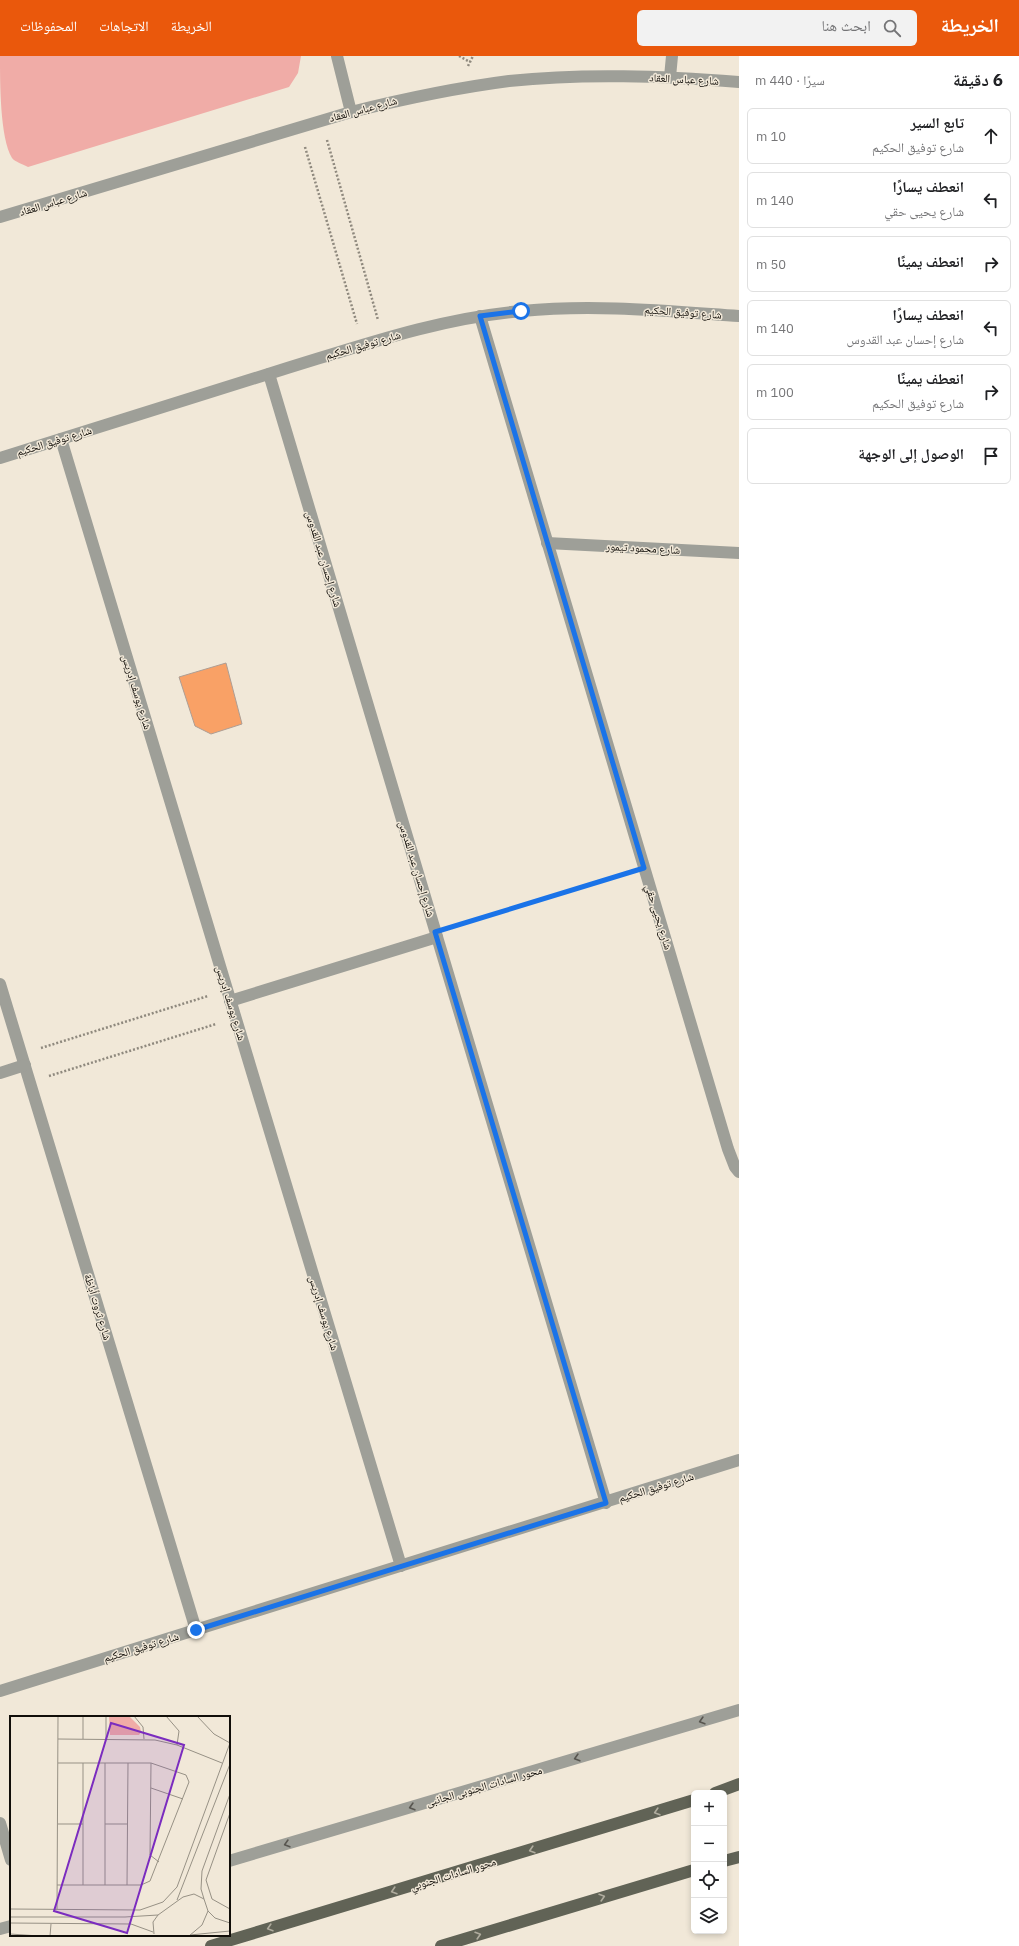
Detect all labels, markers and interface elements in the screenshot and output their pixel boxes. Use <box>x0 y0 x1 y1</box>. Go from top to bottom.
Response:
search box <box>637 10 917 46</box>
text: الخريطة <box>941 13 999 37</box>
text: ابحث هنا <box>821 16 871 35</box>
text: المحفوظات <box>20 17 77 35</box>
text: الاتجاهات <box>99 17 149 35</box>
text: الخريطة <box>171 17 212 35</box>
icon: search <box>881 17 903 39</box>
text: 6 دقيقة <box>953 69 1003 91</box>
street label: شارع عباس العقاد <box>649 70 719 88</box>
text: سيرًا · 440 m <box>755 72 825 89</box>
street label: شارع عباس العقاد <box>327 93 399 125</box>
text: تابع السير <box>910 113 964 132</box>
icon: ahead <box>980 125 1002 147</box>
text: 10 m <box>756 128 786 145</box>
text: شارع توفيق الحكيم <box>872 139 964 156</box>
text: انعطف يسارًا <box>892 177 964 196</box>
street label: شارع عباس العقاد <box>18 185 88 219</box>
icon: left <box>980 189 1002 211</box>
text: 140 m <box>756 192 794 209</box>
text: شارع يحيى حقي <box>884 203 964 220</box>
text: انعطف يمينًا <box>897 252 964 271</box>
icon: right <box>980 253 1002 275</box>
text: 50 m <box>756 256 786 273</box>
route start <box>512 302 530 320</box>
street label: شارع توفيق الحكيم <box>644 302 722 323</box>
text: انعطف يسارًا <box>892 305 964 324</box>
icon: left <box>980 317 1002 339</box>
text: 140 m <box>756 320 794 337</box>
street label: شارع توفيق الحكيم <box>324 328 403 363</box>
text: شارع إحسان عبد القدوس <box>846 331 964 348</box>
text: انعطف يمينًا <box>897 369 964 388</box>
icon: right <box>980 381 1002 403</box>
text: 100 m <box>756 384 794 401</box>
text: شارع توفيق الحكيم <box>872 395 964 412</box>
street label: شارع توفيق الحكيم <box>15 423 94 460</box>
text: الوصول إلى الوجهة <box>858 444 964 463</box>
icon: arrive <box>980 445 1002 467</box>
street label: شارع إحسان عبد القدوس <box>302 509 345 609</box>
street label: شارع محمود تيمور <box>604 539 681 557</box>
street label: شارع يوسف إدريس <box>118 653 155 731</box>
street label: شارع إحسان عبد القدوس <box>395 819 438 919</box>
street label: شارع يحيى حقي <box>641 883 676 952</box>
street label: شارع يوسف إدريس <box>212 964 249 1042</box>
street label: شارع ثروت أباظة <box>81 1272 115 1342</box>
street label: شارع يوسف إدريس <box>305 1274 342 1352</box>
street label: شارع توفيق الحكيم <box>617 1469 696 1506</box>
route end <box>187 1621 205 1639</box>
street label: شارع توفيق الحكيم <box>102 1629 181 1666</box>
inset map <box>10 1716 230 1936</box>
one-way arrow <box>698 1716 705 1725</box>
one-way arrow <box>574 1753 581 1762</box>
street label: محور السادات الجنوبى الجانبى <box>424 1763 544 1809</box>
map controls <box>691 1790 727 1934</box>
button: + <box>691 1790 727 1826</box>
one-way arrow <box>409 1802 416 1811</box>
one-way arrow <box>654 1807 661 1816</box>
button: − <box>691 1826 727 1862</box>
one-way arrow <box>284 1839 291 1848</box>
one-way arrow <box>529 1845 536 1854</box>
street label: محور السادات الجنوبي <box>408 1854 498 1895</box>
button: locate <box>691 1862 727 1898</box>
one-way arrow <box>391 1886 398 1895</box>
one-way arrow <box>599 1893 606 1902</box>
button: layers <box>691 1898 727 1934</box>
one-way arrow <box>267 1923 274 1932</box>
one-way arrow <box>474 1931 481 1940</box>

